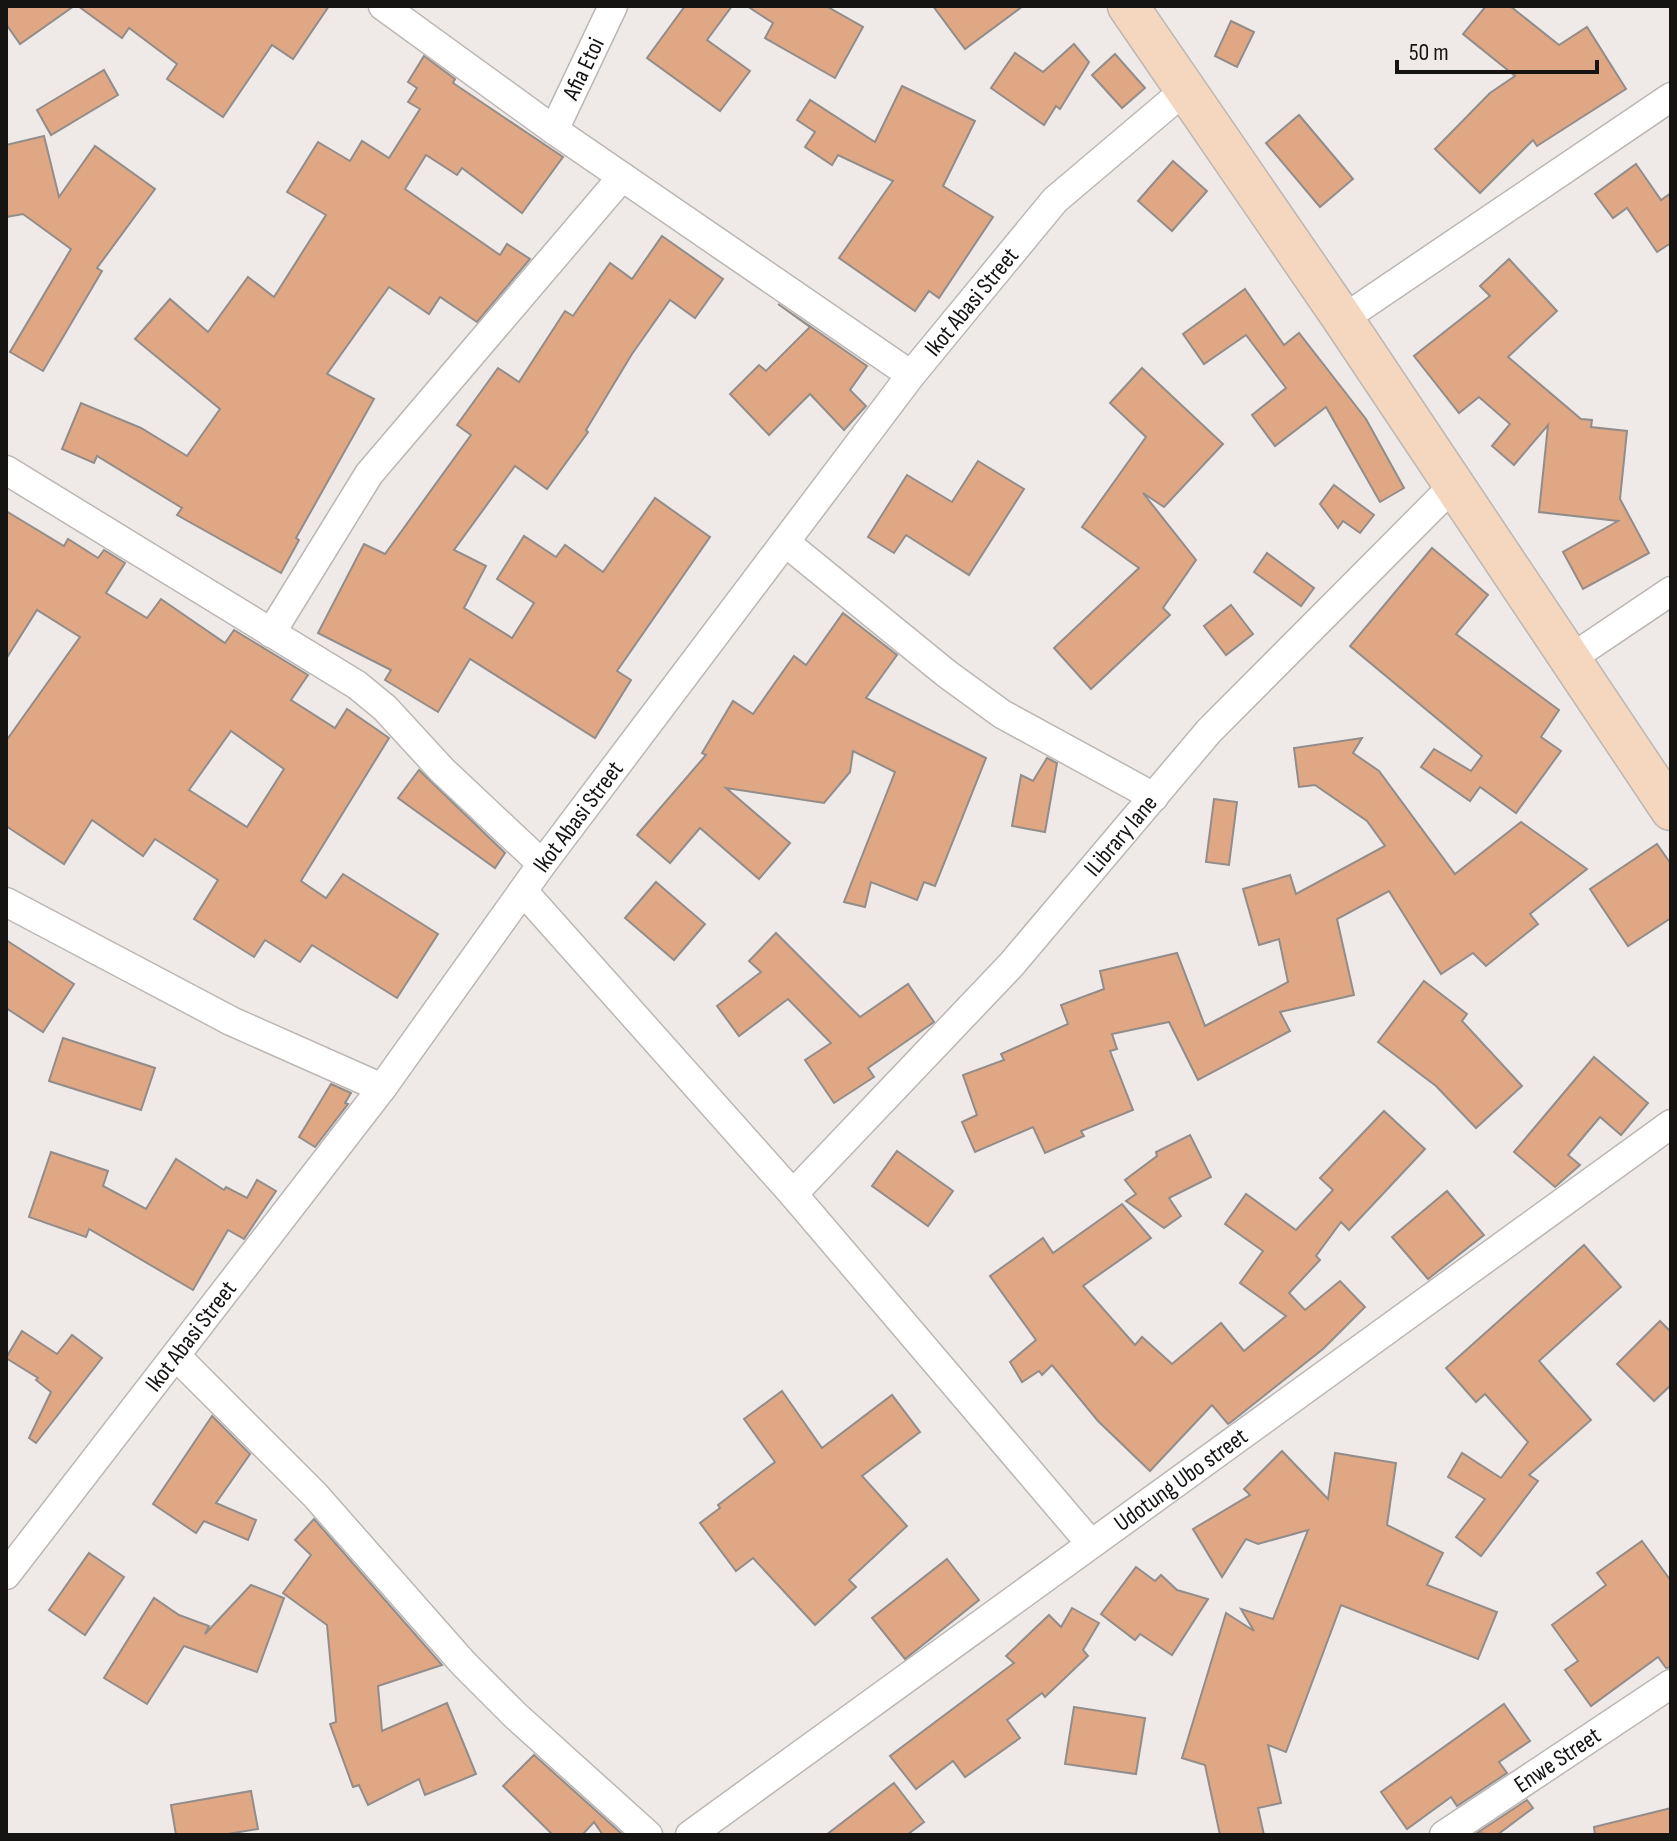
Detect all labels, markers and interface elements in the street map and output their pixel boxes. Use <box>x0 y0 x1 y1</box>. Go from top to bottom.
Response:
scale bar <box>1397 24 1597 74</box>
street label: Afia Etoi <box>556 33 611 106</box>
text: 50 m <box>1409 38 1449 67</box>
street label: Ikot Abasi Street <box>918 242 1025 362</box>
street label: Ikot Abasi Street <box>527 755 630 878</box>
street label: lLibrary lane <box>1079 789 1164 882</box>
street label: Ikot Abasi Street <box>139 1275 243 1397</box>
street label: Udotung Ubo street <box>1109 1422 1253 1538</box>
street label: Enwe Street <box>1509 1721 1606 1799</box>

